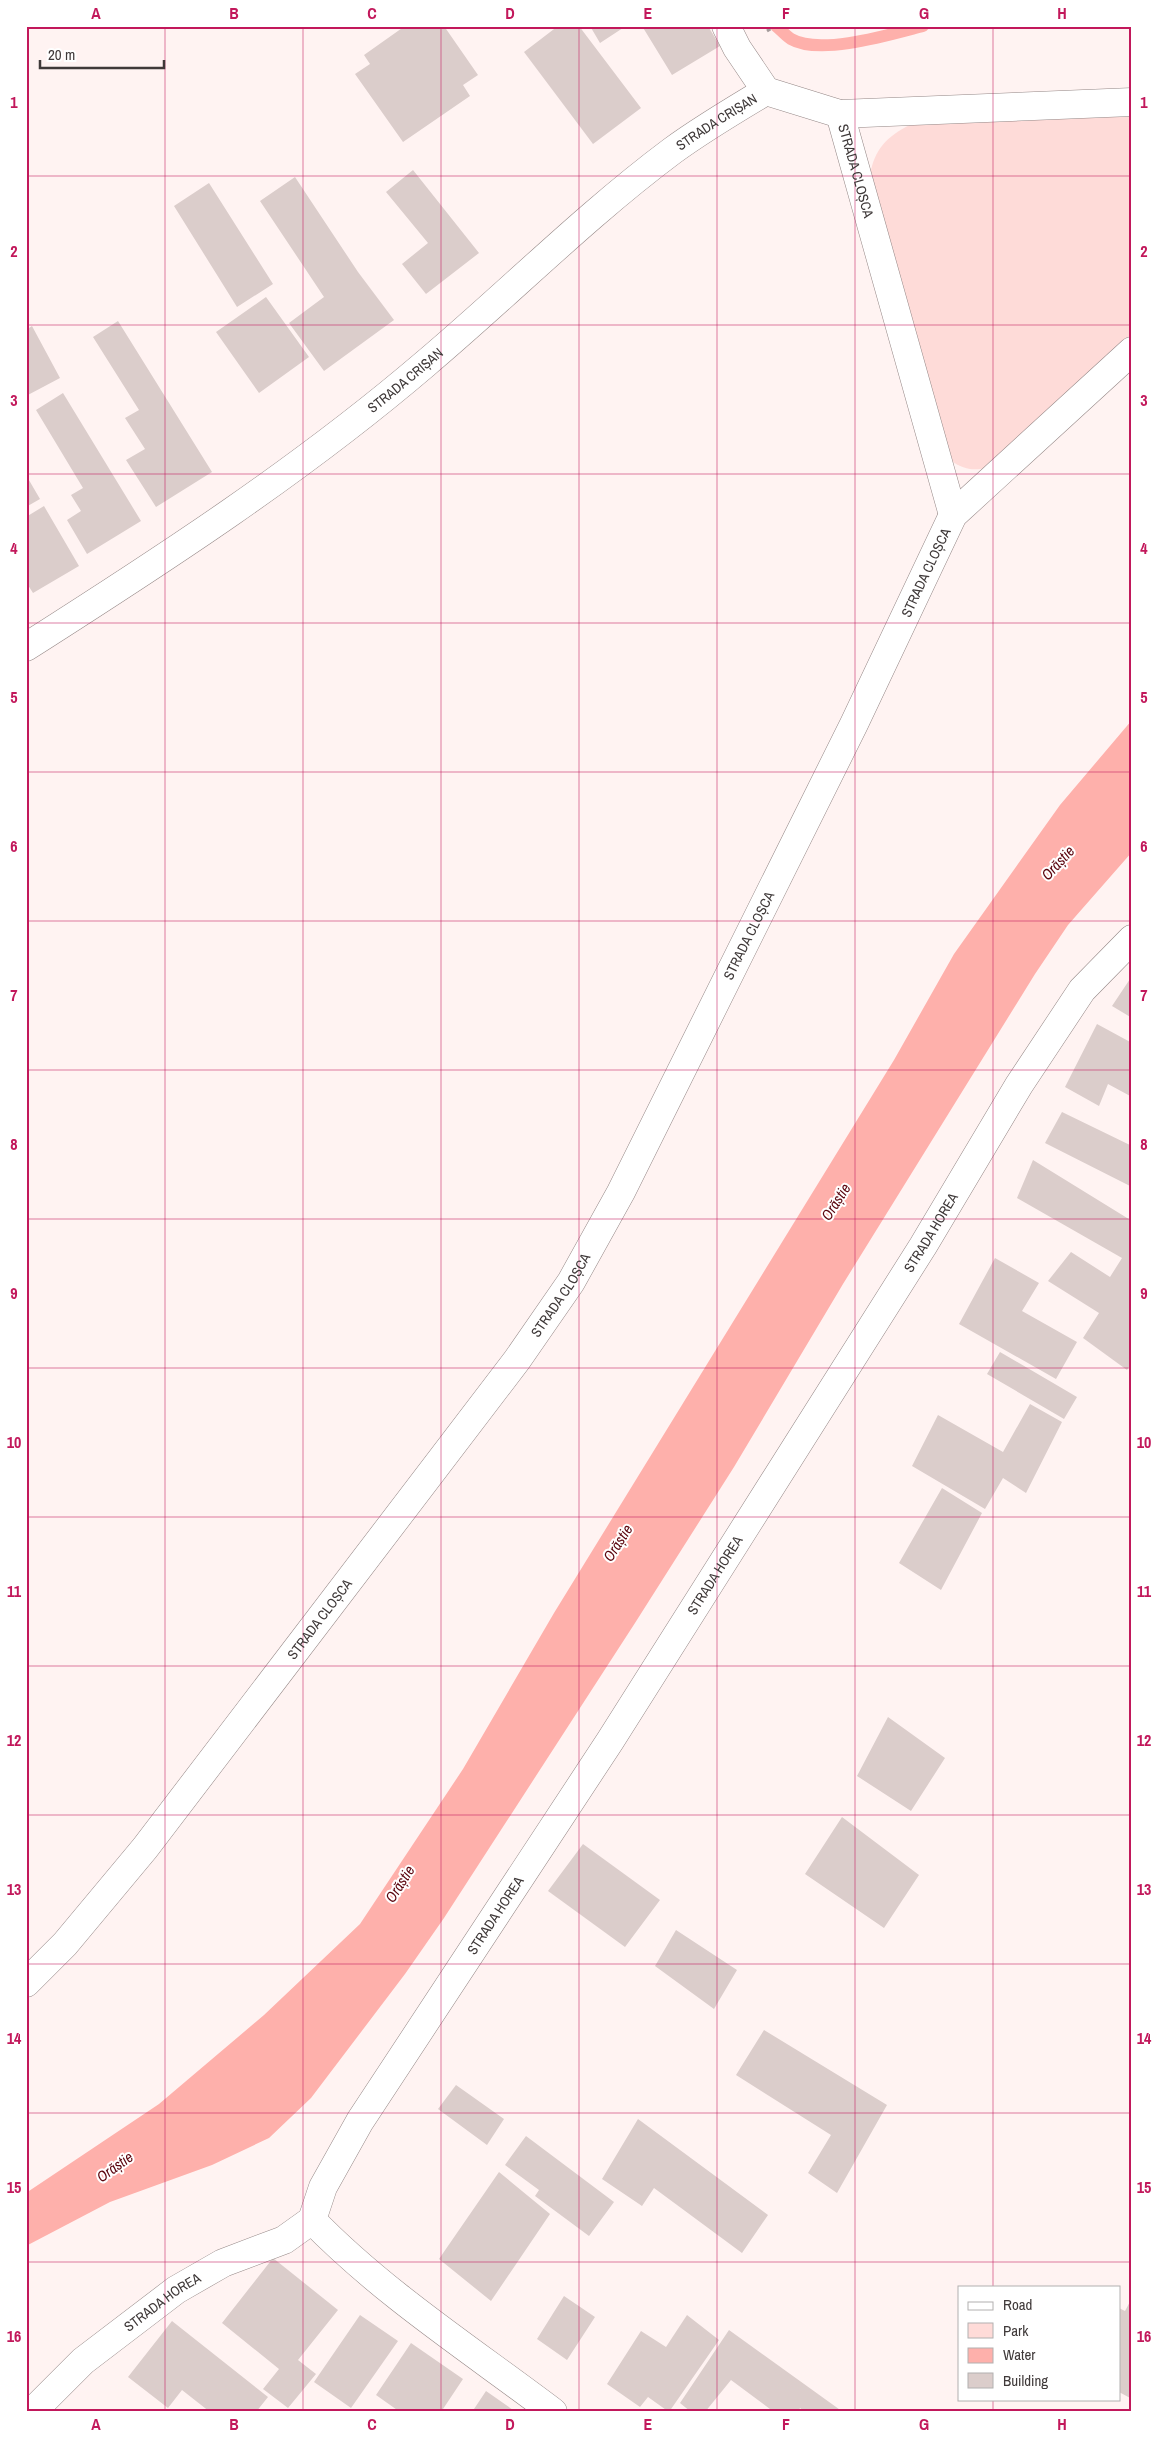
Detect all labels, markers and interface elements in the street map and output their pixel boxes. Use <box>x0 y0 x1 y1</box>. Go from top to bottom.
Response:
text: A <box>91 2 101 24</box>
text: B <box>229 2 239 24</box>
text: C <box>367 2 377 24</box>
text: D <box>505 2 515 24</box>
text: E <box>644 2 653 24</box>
text: F <box>782 2 790 24</box>
text: G <box>919 2 929 24</box>
text: H <box>1057 2 1067 24</box>
scale bar <box>40 38 164 70</box>
text: 20 m <box>48 44 75 65</box>
street label: STRADA CRIȘAN <box>672 89 760 154</box>
text: 1 <box>10 91 18 113</box>
text: 1 <box>1140 91 1148 113</box>
street label: STRADA CLOȘCA <box>834 122 878 220</box>
text: 2 <box>10 240 18 262</box>
text: 2 <box>1140 240 1148 262</box>
street label: STRADA CRIȘAN <box>364 344 447 417</box>
text: 3 <box>10 389 18 411</box>
text: 3 <box>1140 389 1148 411</box>
street label: STRADA CLOȘCA <box>897 525 955 620</box>
text: 4 <box>10 537 18 559</box>
text: 4 <box>1140 537 1148 559</box>
text: 5 <box>10 686 18 708</box>
text: 5 <box>1140 686 1148 708</box>
text: 6 <box>10 835 18 857</box>
text: 6 <box>1140 835 1148 857</box>
water label: Orăștie <box>1036 841 1079 885</box>
street label: STRADA CLOȘCA <box>719 888 778 983</box>
text: 7 <box>10 984 18 1006</box>
text: 7 <box>1140 984 1148 1006</box>
text: 8 <box>10 1133 18 1155</box>
text: 8 <box>1140 1133 1148 1155</box>
water label: Orăștie <box>816 1179 855 1224</box>
street label: STRADA HOREA <box>900 1189 962 1276</box>
street label: STRADA CLOȘCA <box>527 1250 594 1340</box>
text: 9 <box>10 1282 18 1304</box>
text: 9 <box>1140 1282 1148 1304</box>
text: 10 <box>7 1431 21 1453</box>
text: 10 <box>1137 1431 1151 1453</box>
water label: Orăștie <box>598 1520 637 1565</box>
street label: STRADA HOREA <box>683 1532 747 1618</box>
street label: STRADA CLOȘCA <box>283 1575 356 1663</box>
text: 11 <box>7 1580 22 1602</box>
text: 11 <box>1137 1580 1152 1602</box>
text: 12 <box>7 1729 21 1751</box>
text: 12 <box>1137 1729 1151 1751</box>
water label: Orăștie <box>380 1861 419 1906</box>
street label: STRADA HOREA <box>463 1873 528 1958</box>
text: 13 <box>7 1878 21 1900</box>
text: 13 <box>1137 1878 1151 1900</box>
text: 14 <box>7 2027 22 2049</box>
text: 14 <box>1137 2027 1152 2049</box>
water label: Orăștie <box>92 2146 137 2187</box>
text: 15 <box>7 2176 21 2198</box>
text: 15 <box>1137 2176 1151 2198</box>
street label: STRADA HOREA <box>120 2269 204 2335</box>
legend <box>958 2286 1120 2400</box>
text: Road <box>1003 2294 1032 2315</box>
text: Park <box>1003 2320 1029 2341</box>
text: 16 <box>7 2325 21 2347</box>
text: 16 <box>1137 2325 1151 2347</box>
text: Water <box>1003 2344 1035 2365</box>
text: Building <box>1003 2370 1048 2391</box>
text: A <box>91 2413 101 2435</box>
text: B <box>229 2413 239 2435</box>
text: C <box>367 2413 377 2435</box>
text: D <box>505 2413 515 2435</box>
text: E <box>644 2413 653 2435</box>
text: F <box>782 2413 790 2435</box>
text: G <box>919 2413 929 2435</box>
text: H <box>1057 2413 1067 2435</box>

